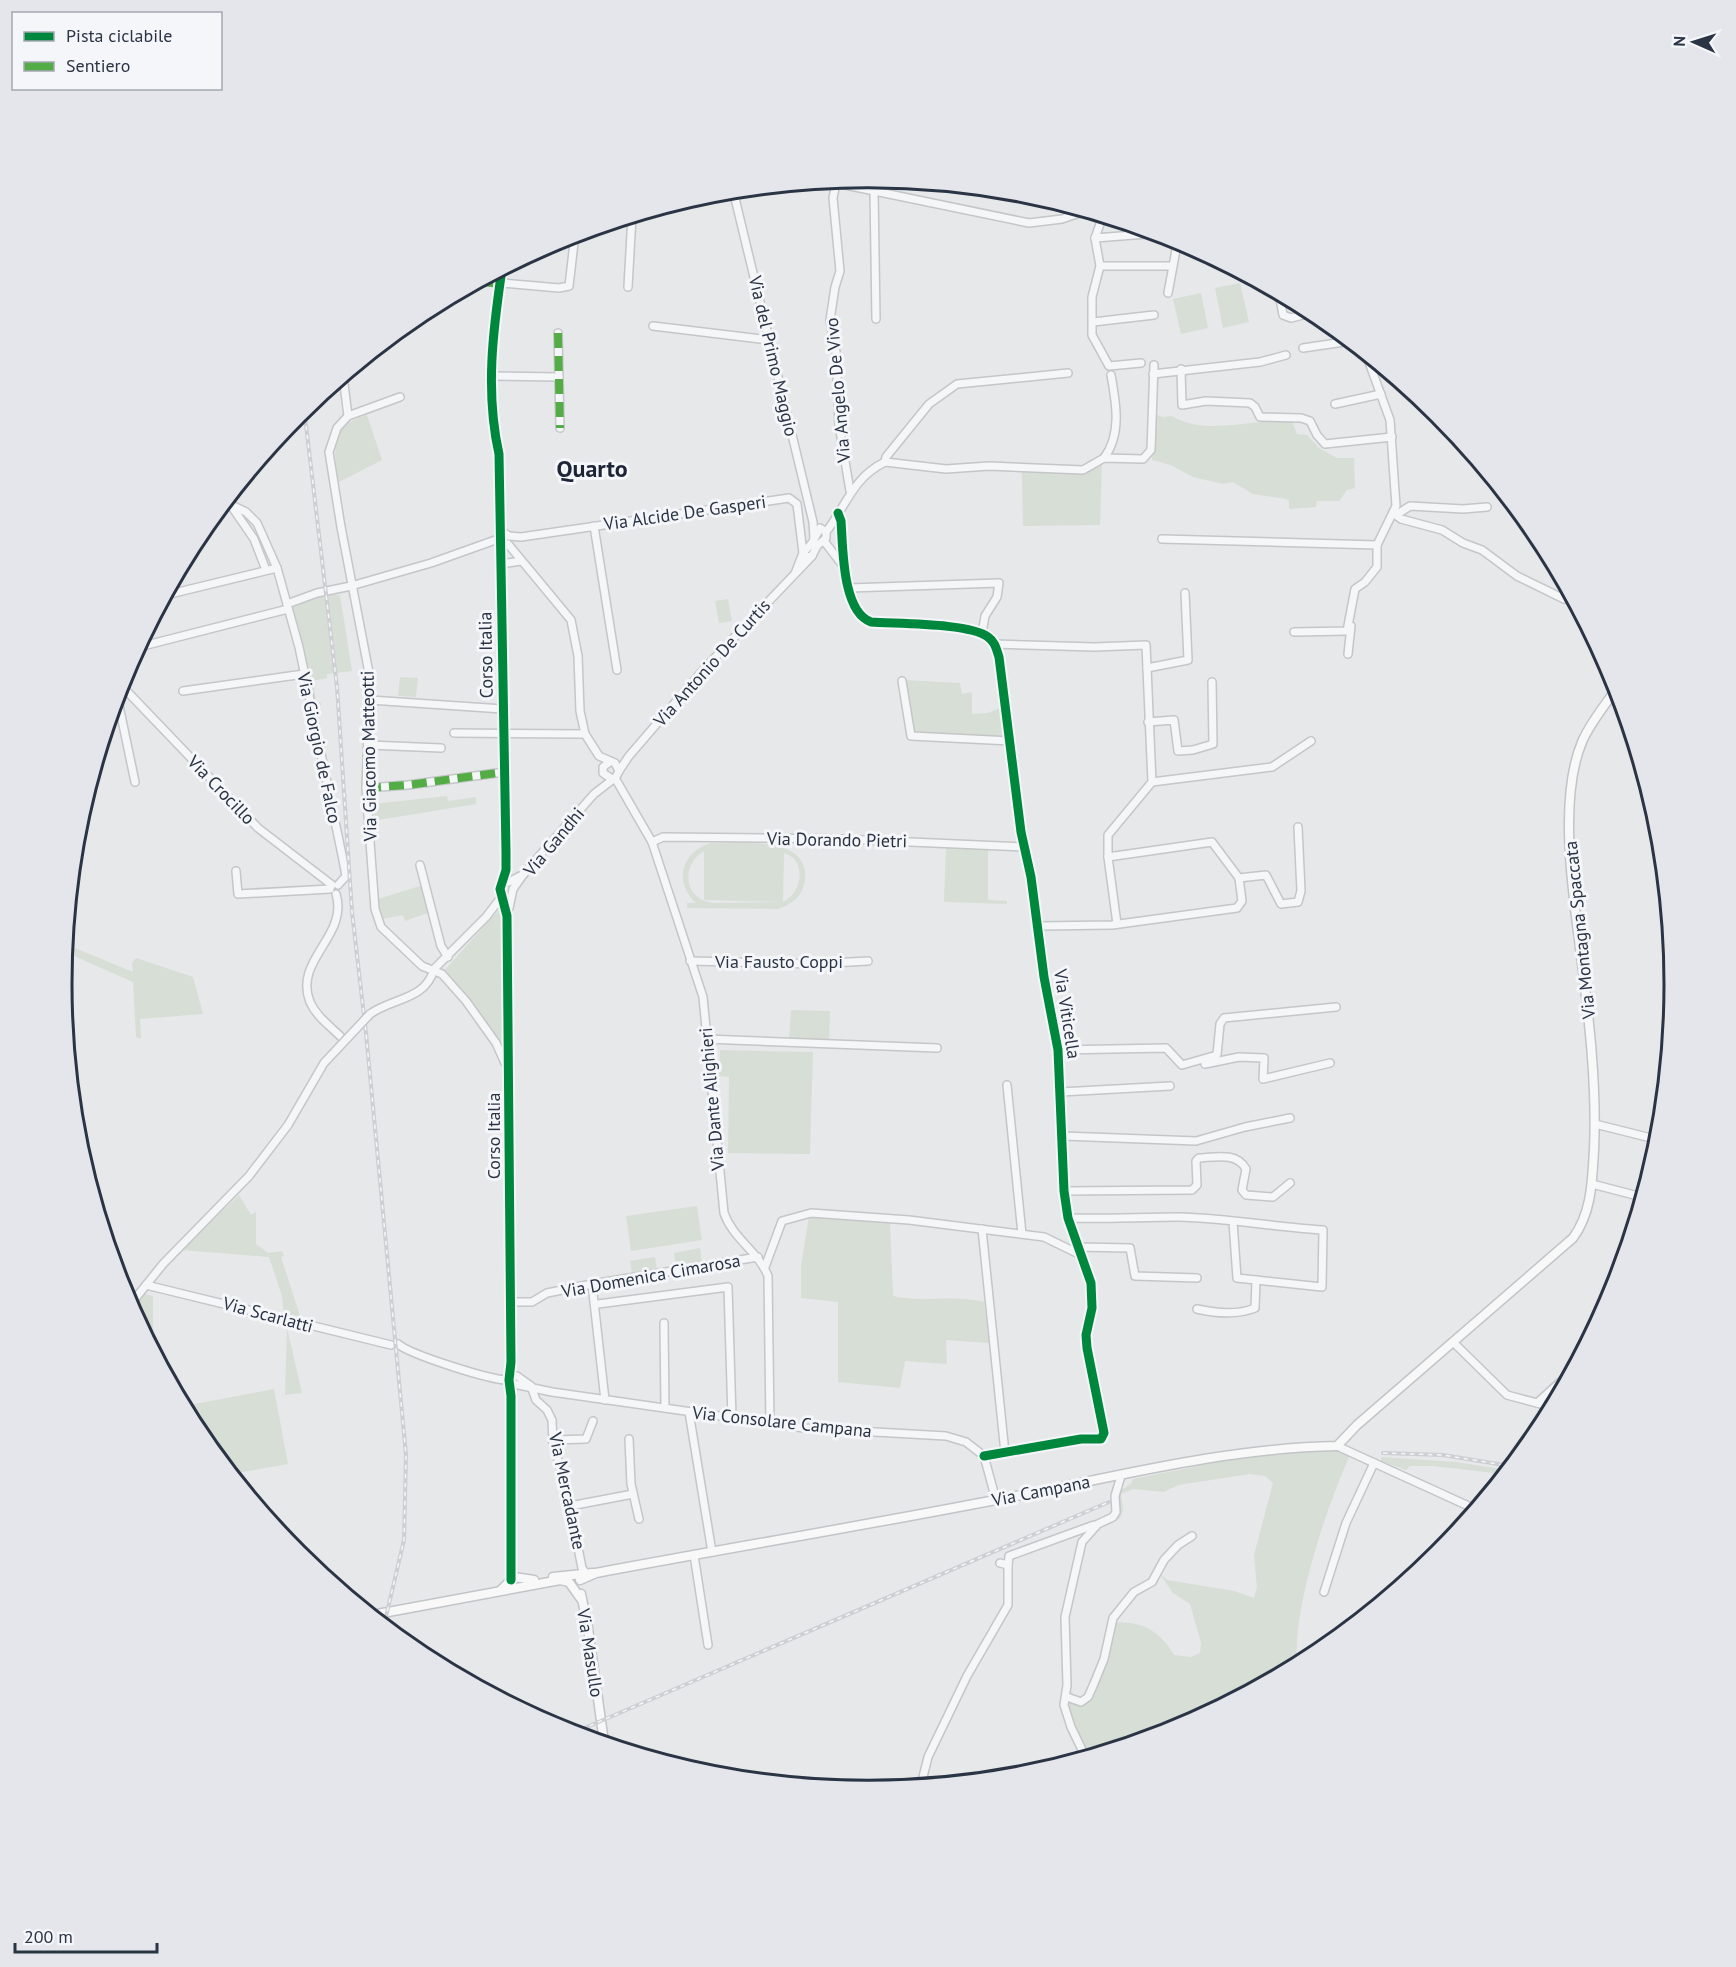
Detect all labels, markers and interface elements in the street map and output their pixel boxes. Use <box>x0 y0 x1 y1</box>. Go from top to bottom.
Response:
legend <box>12 12 222 90</box>
north arrow <box>1664 12 1724 72</box>
text: Pista ciclabile <box>66 24 173 47</box>
text: N <box>1669 35 1689 47</box>
text: Sentiero <box>66 54 130 77</box>
street label: Via del Primo Maggio <box>744 272 803 438</box>
street label: Via Angelo De Vivo <box>820 317 855 464</box>
district label: Quarto <box>556 453 628 484</box>
street label: Via Alcide De Gasperi <box>601 490 768 535</box>
street label: Via Antonio De Curtis <box>648 594 775 732</box>
street label: Corso Italia <box>473 611 498 699</box>
street label: Via Giorgio de Falco <box>292 669 347 826</box>
street label: Via Giacomo Matteotti <box>356 670 382 843</box>
street label: Via Crocillo <box>182 749 260 829</box>
street label: Via Gandhi <box>518 803 589 882</box>
street label: Via Dorando Pietri <box>766 827 907 852</box>
street label: Via Montagna Spaccata <box>1559 840 1600 1021</box>
street label: Via Fausto Coppi <box>714 950 843 973</box>
street label: Via Viticella <box>1049 966 1086 1060</box>
street label: Via Dante Alighieri <box>694 1026 729 1173</box>
street label: Corso Italia <box>482 1093 505 1179</box>
street label: Via Domenica Cimarosa <box>559 1248 742 1303</box>
street label: Via Scarlatti <box>219 1291 316 1338</box>
street label: Via Consolare Campana <box>690 1401 873 1442</box>
street label: Via Mercadante <box>544 1429 591 1551</box>
street label: Via Campana <box>989 1470 1092 1512</box>
street label: Via Masullo <box>572 1606 609 1699</box>
scale bar <box>15 1916 158 1954</box>
text: 200 m <box>24 1925 73 1948</box>

